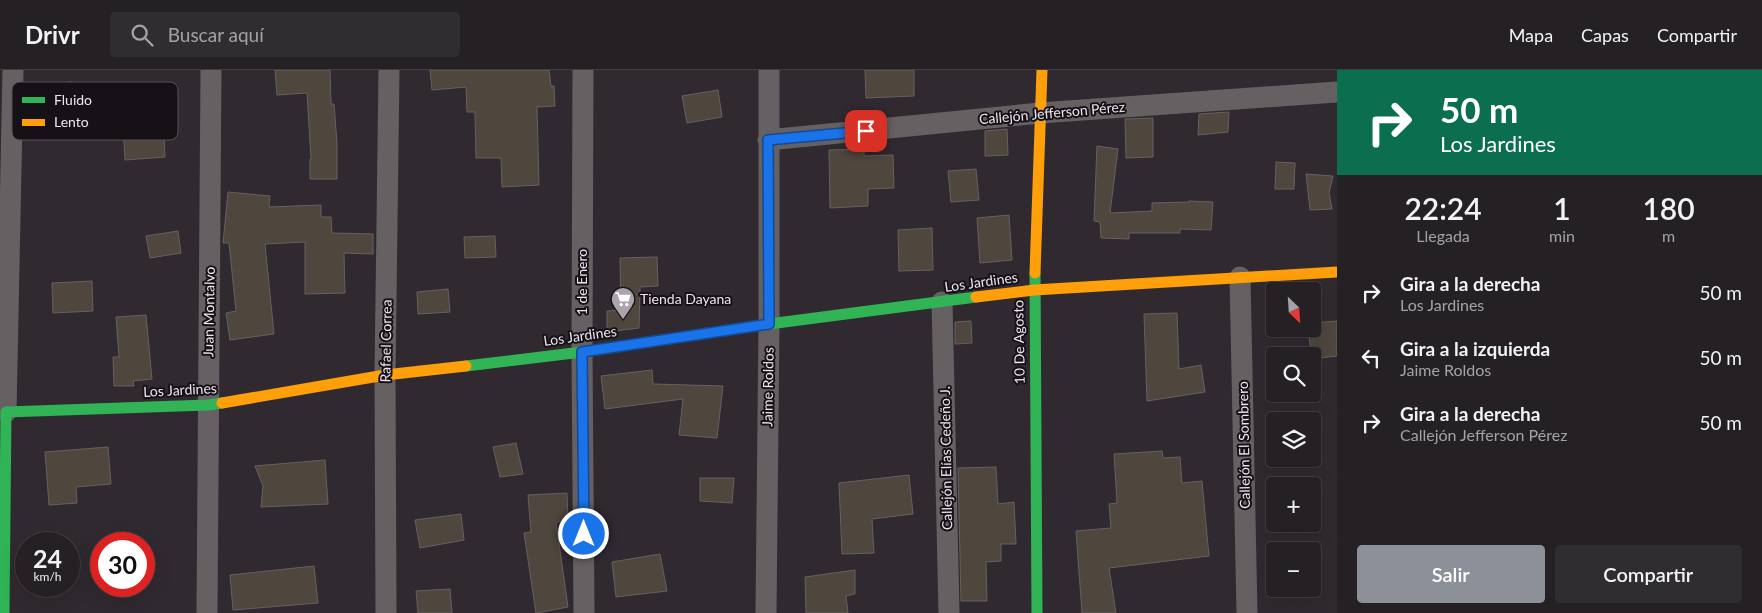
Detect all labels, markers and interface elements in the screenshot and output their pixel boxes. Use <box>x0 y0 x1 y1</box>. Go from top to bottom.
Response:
search box <box>110 12 460 57</box>
text: Drivr <box>25 20 80 49</box>
icon: search <box>128 21 156 49</box>
text: Buscar aquí <box>168 23 264 46</box>
text: Mapa <box>1509 24 1553 46</box>
text: Capas <box>1581 24 1629 46</box>
text: Compartir <box>1657 24 1737 46</box>
legend <box>12 82 178 140</box>
text: 50 m <box>1440 88 1518 130</box>
icon: right <box>1357 90 1422 155</box>
text: Fluido <box>54 91 92 108</box>
street label: Callejón Jefferson Pérez <box>978 98 1126 127</box>
pin <box>845 110 887 152</box>
text: Lento <box>54 113 89 130</box>
icon: arrive <box>852 117 880 145</box>
text: Los Jardines <box>1440 130 1556 157</box>
text: 22:24 <box>1404 190 1482 226</box>
text: 1 <box>1553 190 1571 226</box>
text: 180 <box>1642 190 1695 226</box>
text: Llegada <box>1416 226 1470 245</box>
text: min <box>1549 226 1575 245</box>
text: m <box>1662 226 1675 245</box>
street label: 1 de Enero <box>573 249 590 315</box>
street label: Juan Montalvo <box>199 267 218 357</box>
street label: Los Jardines <box>943 268 1019 295</box>
text: Gira a la derecha <box>1400 272 1540 295</box>
icon: right <box>1357 279 1385 307</box>
text: 50 m <box>1699 281 1742 304</box>
north arrow <box>1266 282 1321 338</box>
map controls <box>1266 282 1321 597</box>
supermarket icon: Tienda Dayana <box>610 286 636 320</box>
place label: Tienda Dayana <box>640 290 731 307</box>
text: Los Jardines <box>1400 295 1484 314</box>
street label: Rafael Correa <box>376 299 395 383</box>
street label: 10 De Agosto <box>1009 300 1028 384</box>
street label: Los Jardines <box>542 322 618 349</box>
text: Gira a la izquierda <box>1400 337 1550 360</box>
icon: left <box>1357 344 1385 372</box>
text: 50 m <box>1699 346 1742 369</box>
street label: Jaime Roldos <box>758 347 777 427</box>
button: search <box>1266 347 1321 402</box>
text: Jaime Roldos <box>1400 360 1491 379</box>
street label: Los Jardines <box>143 379 217 400</box>
street label: Callejón El Sombrero <box>1234 381 1253 509</box>
street label: Callejón Elías Cedeño J. <box>936 386 955 530</box>
text: Gira a la derecha <box>1400 402 1540 425</box>
icon: right <box>1357 409 1385 437</box>
text: 50 m <box>1699 411 1742 434</box>
button: layers <box>1266 412 1321 467</box>
text: Callejón Jefferson Pérez <box>1400 425 1567 444</box>
button: + <box>1266 477 1321 532</box>
position arrow <box>557 507 609 559</box>
speed limit sign: 30 <box>90 532 155 597</box>
button: − <box>1266 542 1321 597</box>
text: 24 <box>33 543 62 573</box>
button: Salir <box>1357 545 1545 603</box>
button: Compartir <box>1555 545 1742 603</box>
text: km/h <box>33 569 62 584</box>

